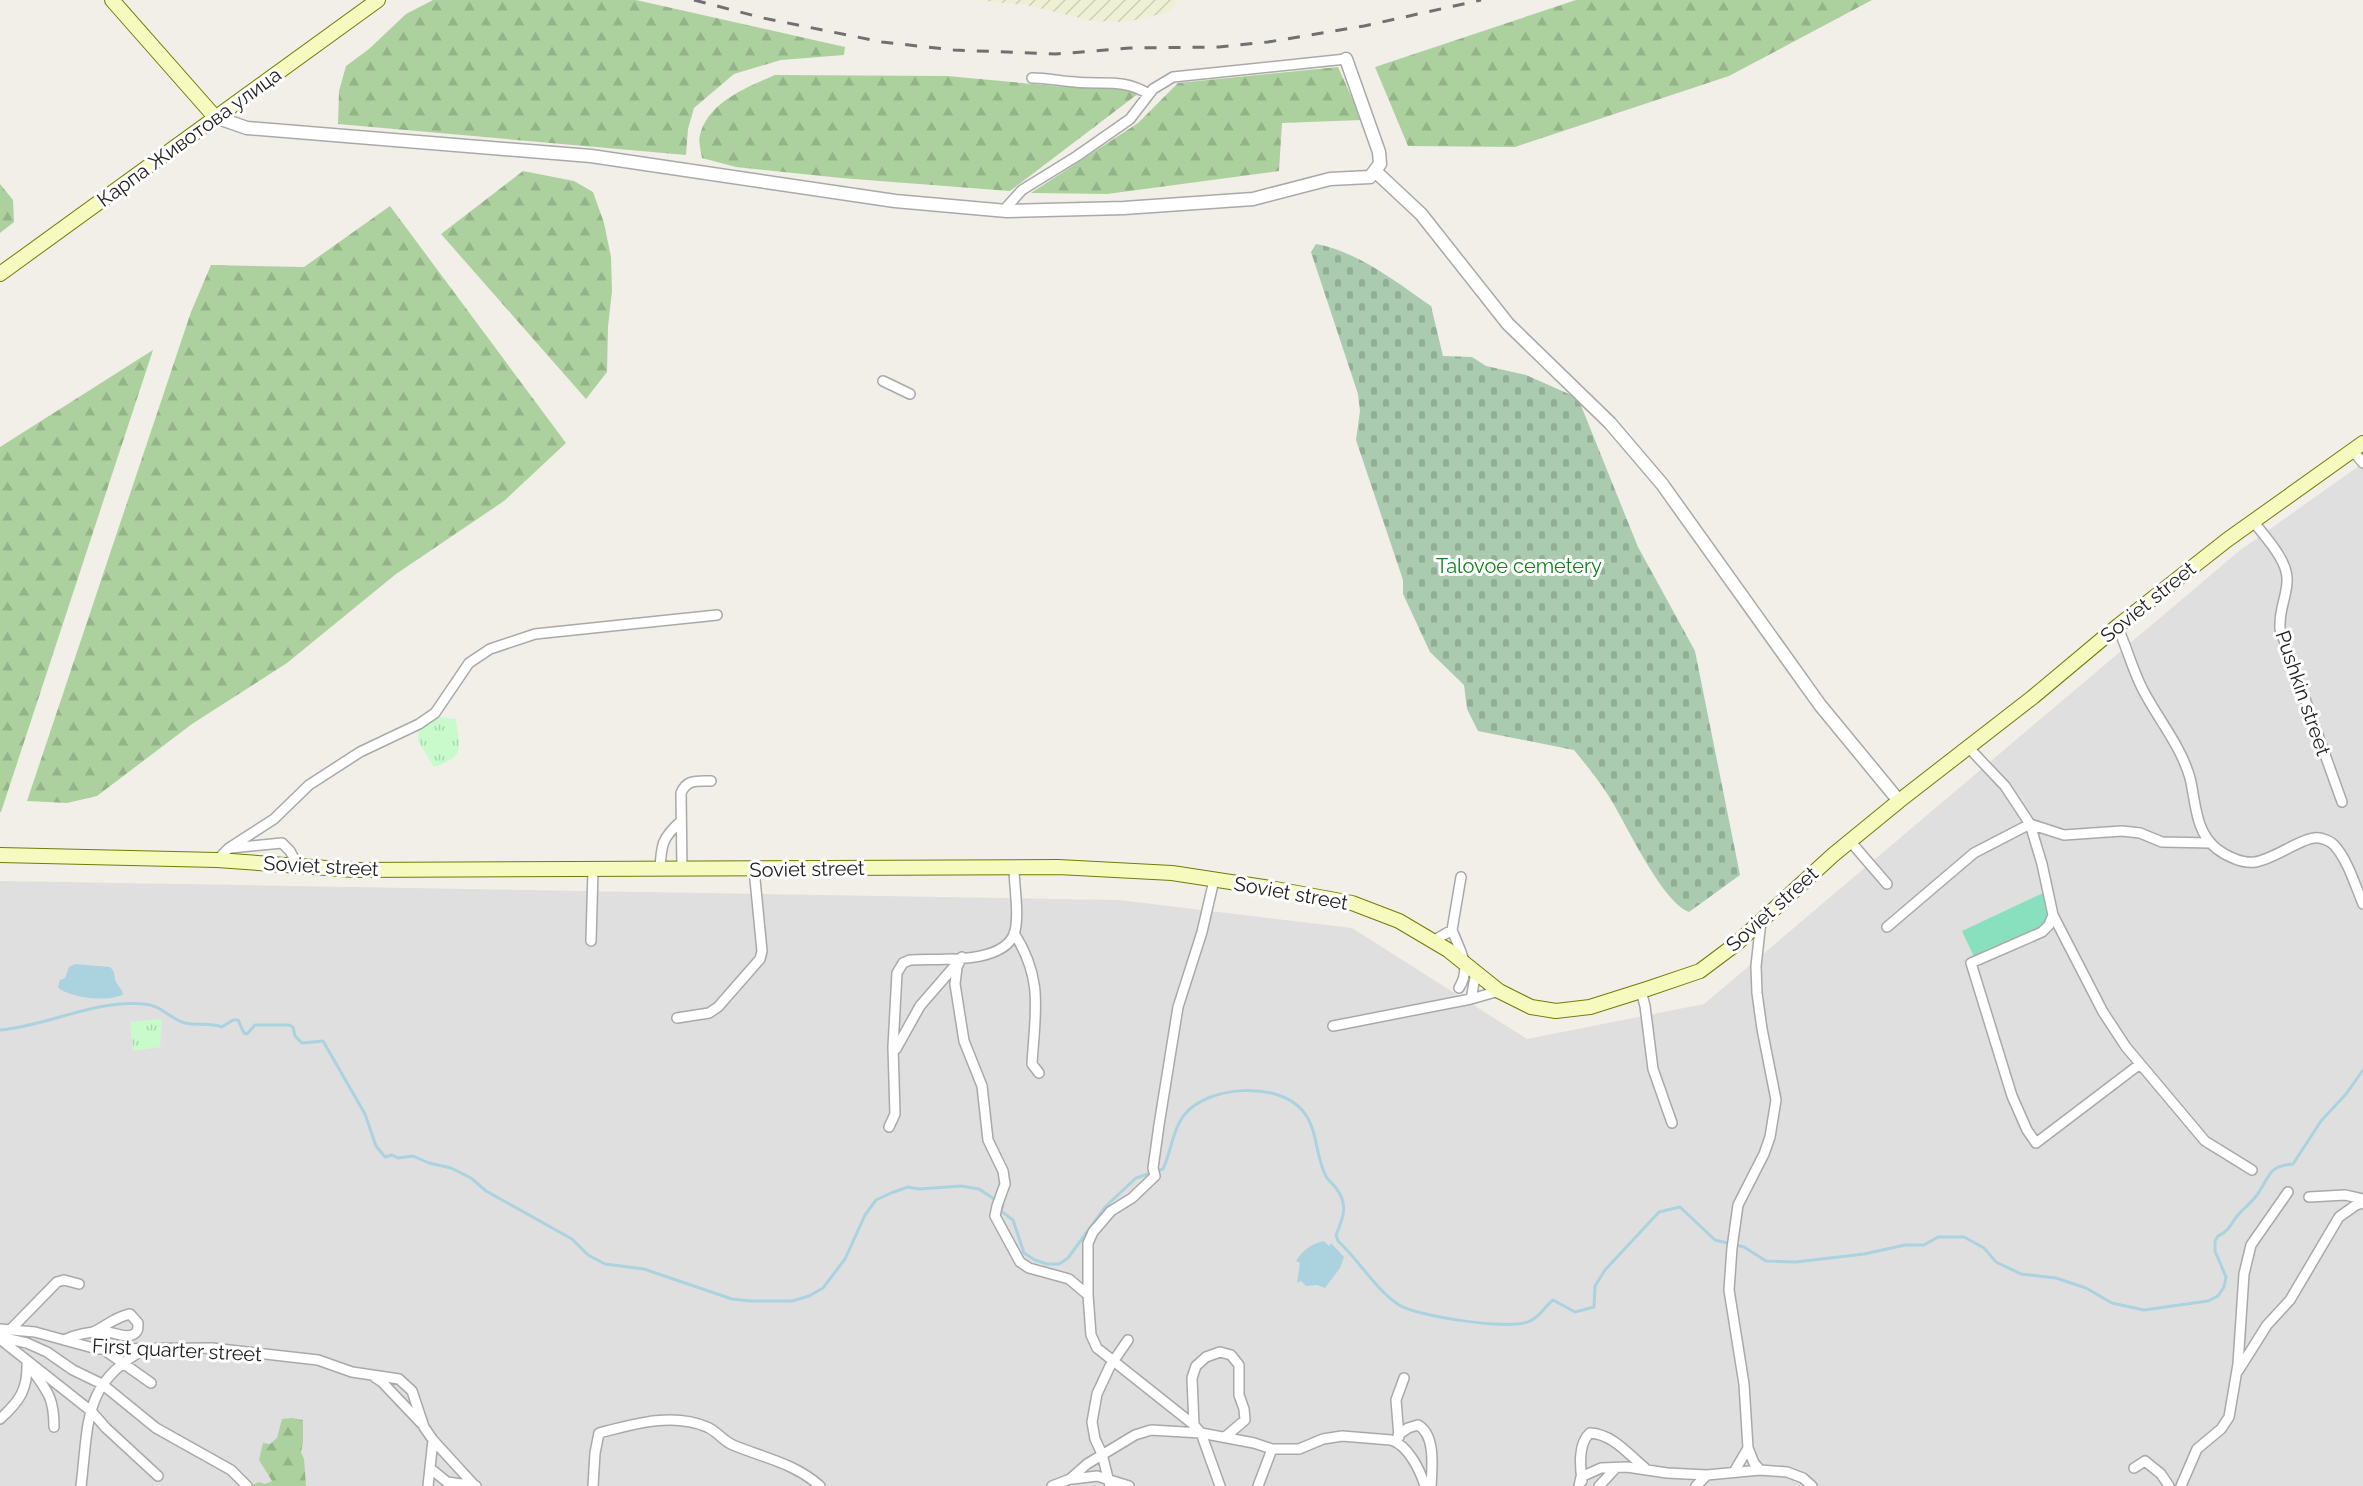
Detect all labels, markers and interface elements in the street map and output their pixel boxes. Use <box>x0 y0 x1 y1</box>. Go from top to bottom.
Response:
street label: Карпа Животова улица <box>92 62 286 212</box>
park label: Talovoe cemetery <box>1436 554 1602 578</box>
street label: Soviet street <box>2096 556 2201 648</box>
street label: Pushkin street <box>2270 627 2336 759</box>
street label: Soviet street <box>263 851 379 881</box>
street label: Soviet street <box>749 856 865 882</box>
street label: Soviet street <box>1721 861 1823 956</box>
street label: Soviet street <box>1232 871 1350 915</box>
street label: First quarter street <box>92 1334 263 1366</box>

